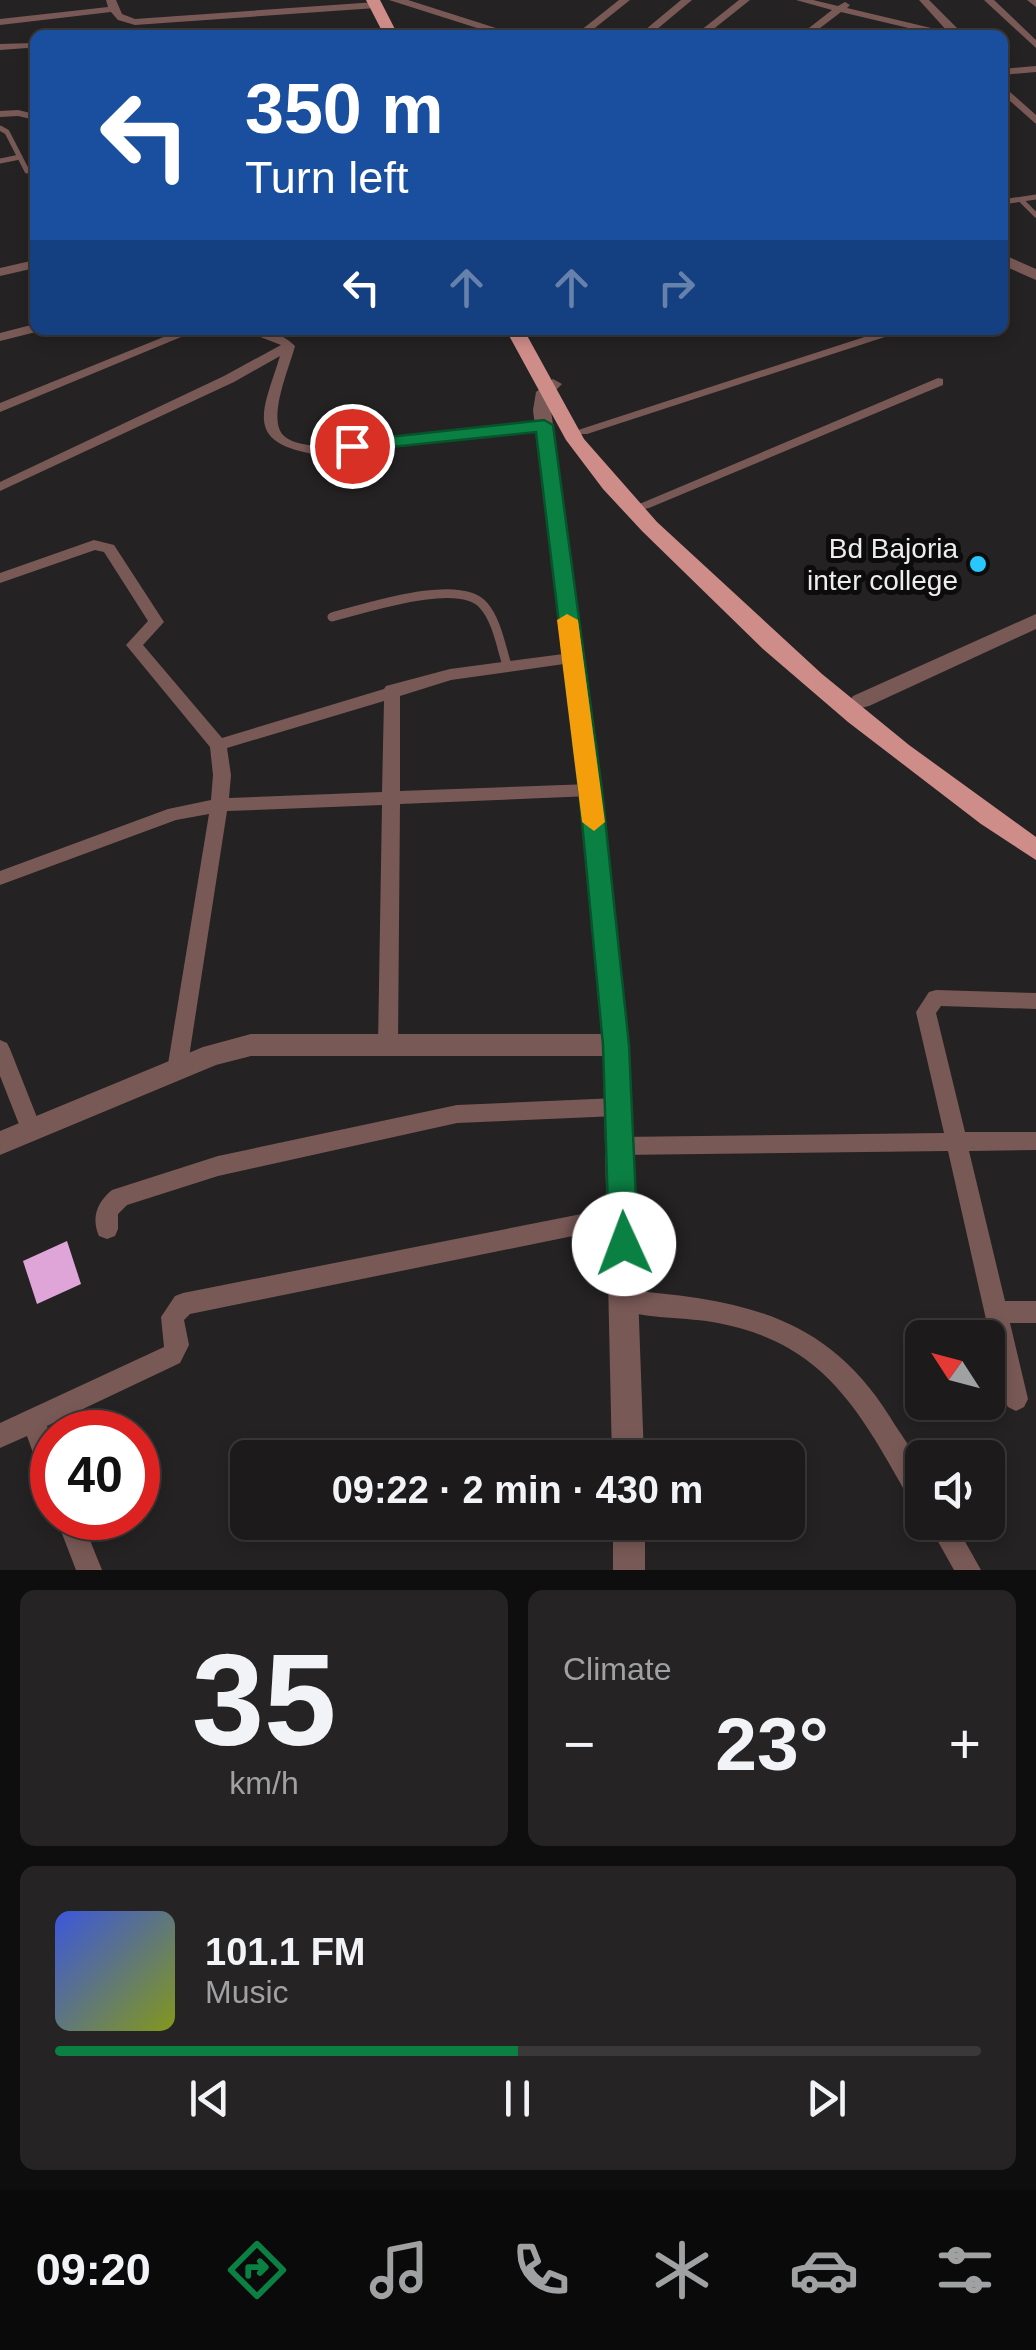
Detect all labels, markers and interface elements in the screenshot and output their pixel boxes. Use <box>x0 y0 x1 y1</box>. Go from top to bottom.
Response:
icon: left <box>80 70 210 200</box>
text: 350 m <box>245 70 443 148</box>
text: Turn left <box>245 152 408 203</box>
icon: left <box>334 260 389 315</box>
icon: ahead <box>439 260 494 315</box>
icon: ahead <box>544 260 599 315</box>
icon: right <box>649 260 704 315</box>
pin <box>310 404 395 489</box>
icon: arrive <box>325 419 380 474</box>
place label: Bd Bajoria inter college <box>807 533 958 596</box>
marker: Bd Bajoria inter college <box>967 553 989 575</box>
position arrow <box>572 1192 676 1296</box>
north arrow <box>905 1320 1005 1420</box>
map controls <box>905 1320 1005 1540</box>
speed limit sign: 40 <box>30 1410 160 1540</box>
button: sound <box>905 1440 1005 1540</box>
text: 09:22 · 2 min · 430 m <box>332 1469 703 1511</box>
text: 35 <box>192 1627 336 1773</box>
text: Climate <box>563 1651 671 1687</box>
text: 23° <box>715 1702 829 1786</box>
text: − <box>563 1713 595 1775</box>
text: + <box>949 1713 981 1775</box>
text: km/h <box>229 1765 299 1801</box>
text: 101.1 FM <box>205 1931 366 1973</box>
text: Music <box>205 1974 289 2010</box>
icon: previous <box>182 2071 237 2126</box>
icon: pause <box>490 2071 545 2126</box>
icon: next <box>799 2071 854 2126</box>
icon: directions <box>222 2235 292 2305</box>
icon: music <box>364 2235 434 2305</box>
icon: phone <box>506 2235 576 2305</box>
icon: climate <box>647 2235 717 2305</box>
icon: car <box>789 2235 859 2305</box>
icon: filters <box>930 2235 1000 2305</box>
text: 09:20 <box>36 2244 151 2295</box>

